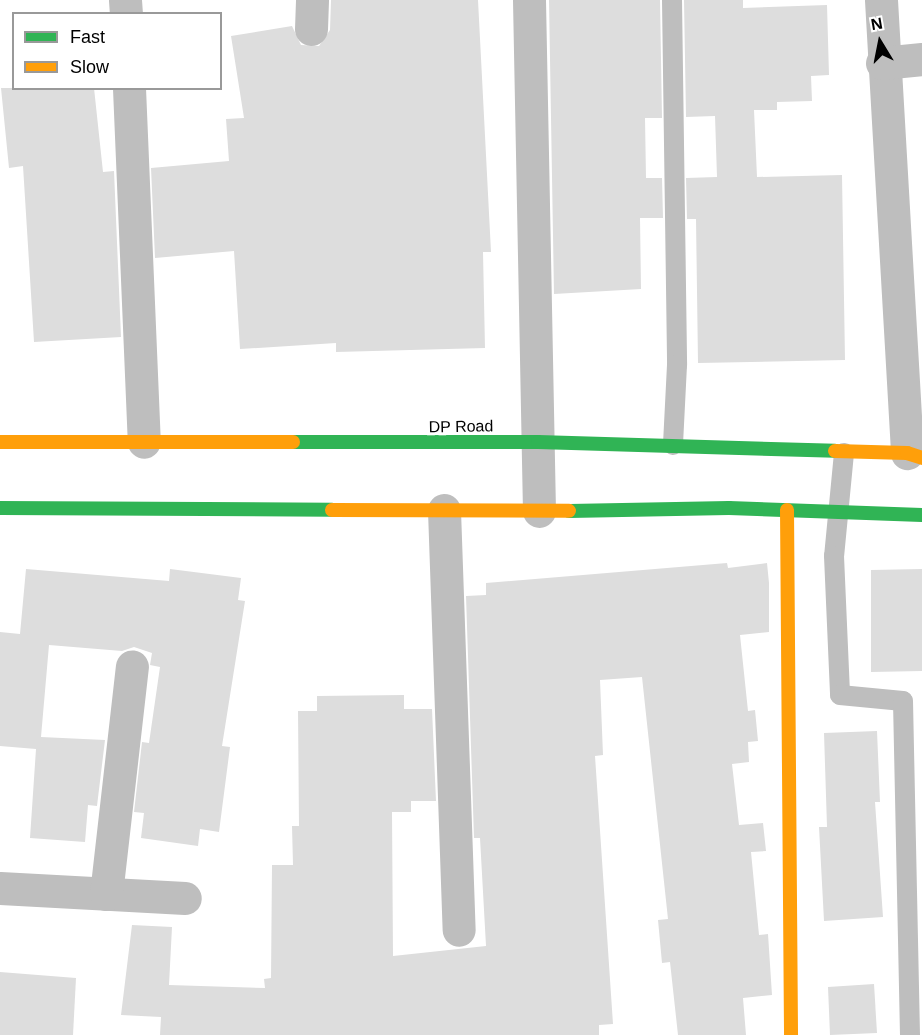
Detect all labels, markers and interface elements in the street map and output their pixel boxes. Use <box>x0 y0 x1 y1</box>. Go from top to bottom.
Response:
legend <box>12 12 222 90</box>
north arrow <box>850 12 910 72</box>
text: N <box>870 14 884 33</box>
text: Fast <box>70 27 105 47</box>
text: Slow <box>70 57 109 77</box>
street label: DP Road <box>428 417 494 437</box>

